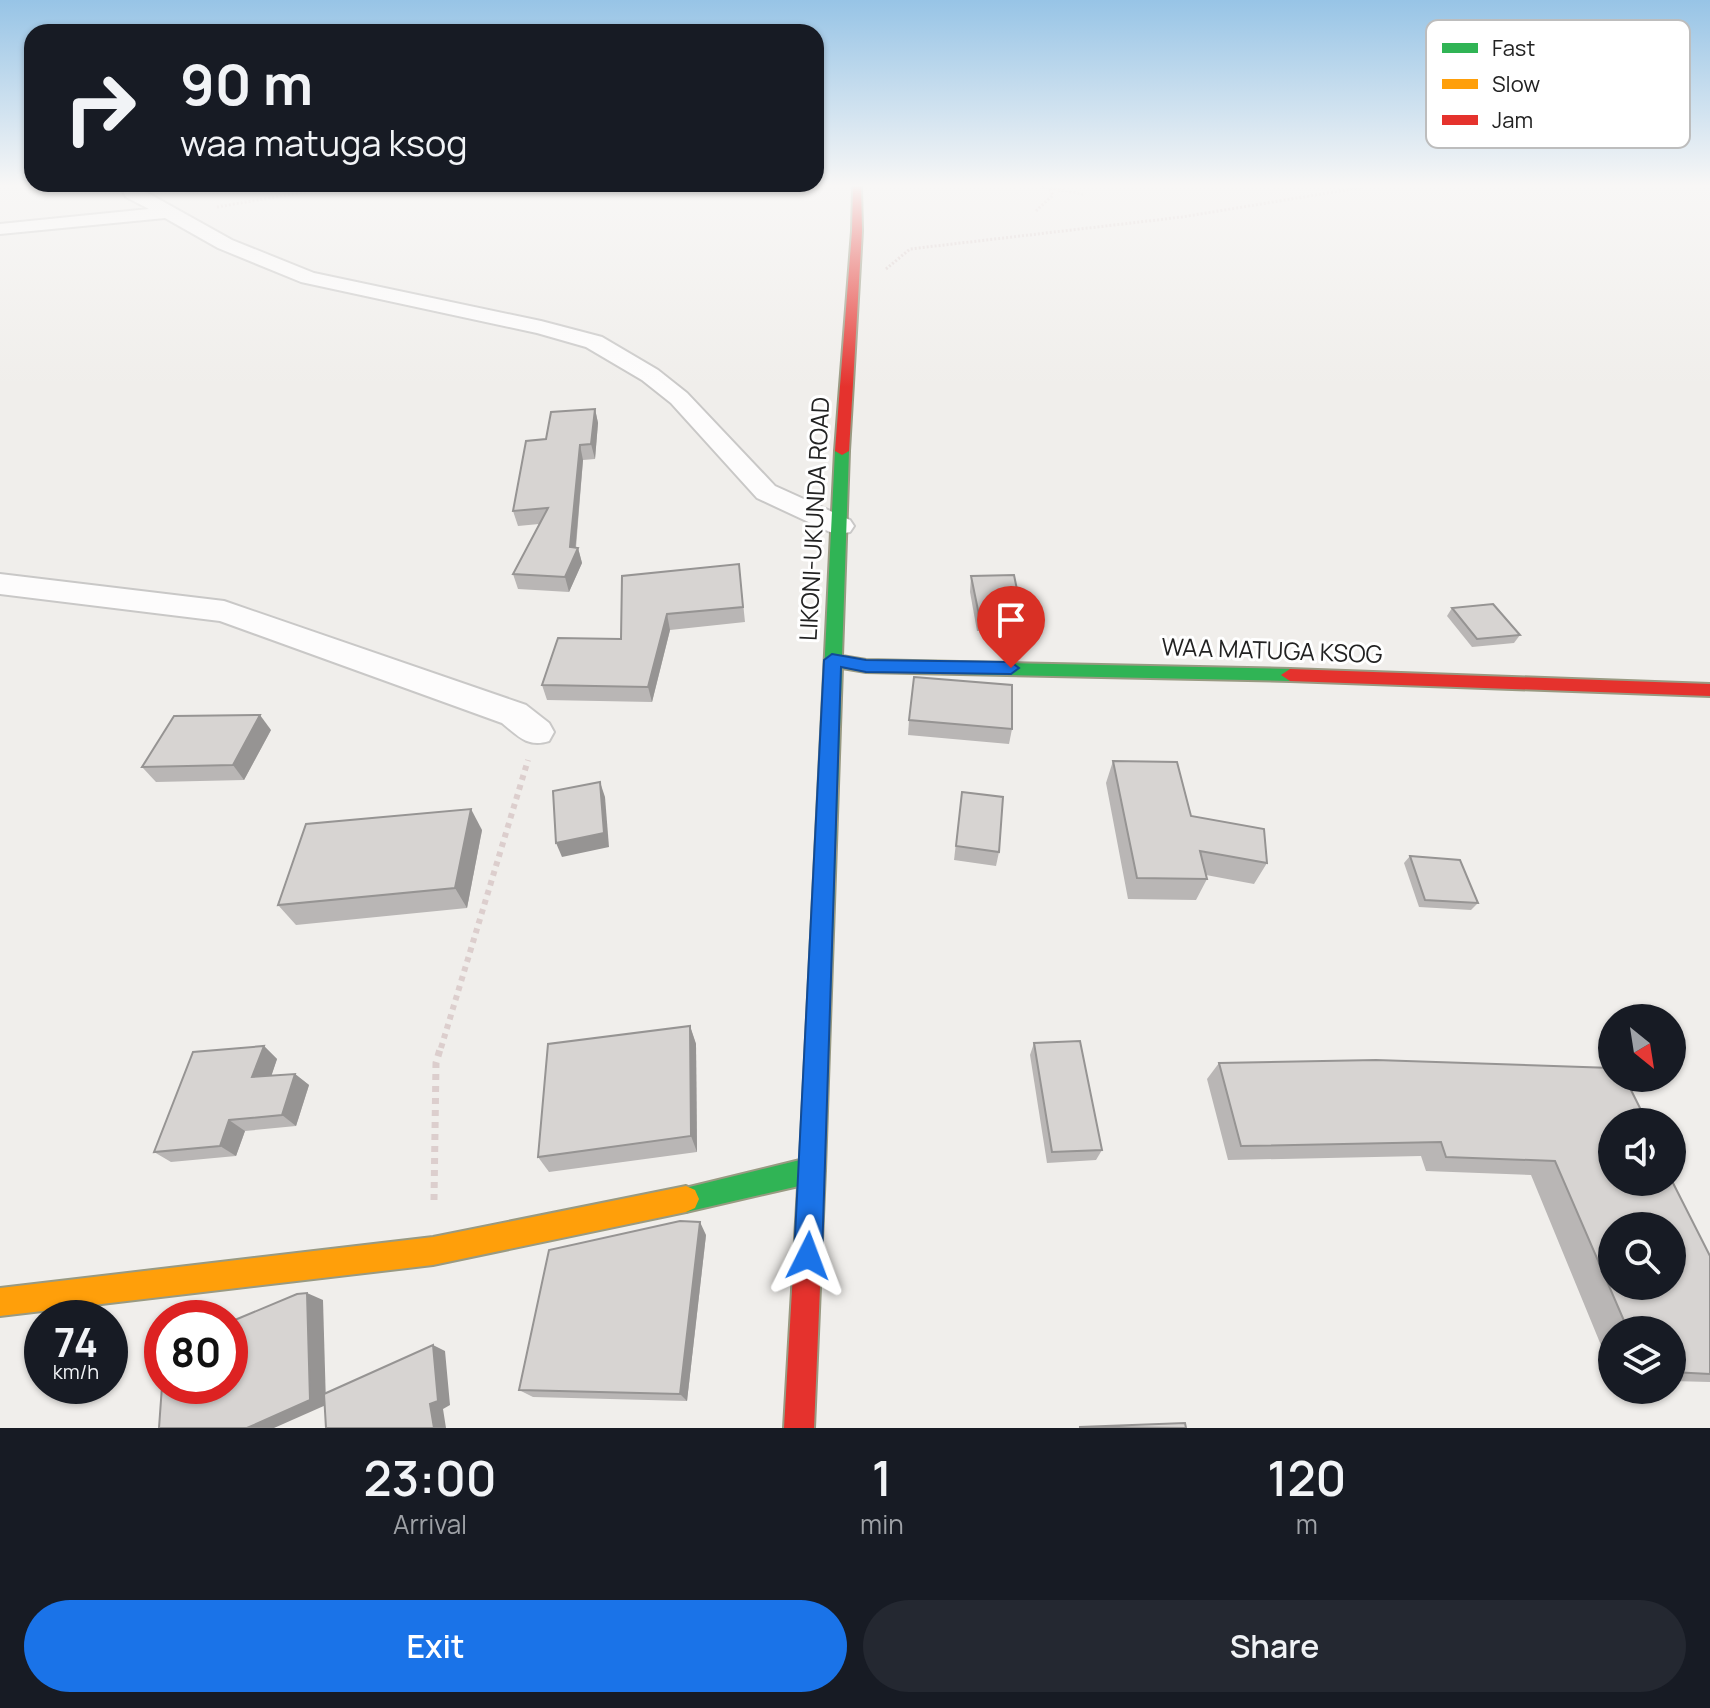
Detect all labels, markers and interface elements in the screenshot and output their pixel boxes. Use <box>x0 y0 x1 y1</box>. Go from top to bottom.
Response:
legend <box>1426 20 1690 148</box>
text: Fast <box>1492 33 1535 63</box>
text: 90 m <box>180 45 313 122</box>
icon: right <box>48 56 152 160</box>
text: Slow <box>1492 69 1540 99</box>
text: Jam <box>1492 105 1533 135</box>
text: waa matuga ksog <box>180 118 468 167</box>
street label: LIKONI-UKUNDA ROAD <box>791 396 836 642</box>
pin <box>977 586 1045 668</box>
icon: arrive <box>989 598 1033 642</box>
street label: WAA MATUGA KSOG <box>1161 629 1383 670</box>
north arrow <box>1598 1004 1686 1092</box>
map controls <box>1598 1004 1686 1404</box>
button: sound <box>1598 1108 1686 1196</box>
button: search <box>1598 1212 1686 1300</box>
position arrow <box>766 1214 850 1298</box>
speed limit sign: 80 <box>144 1300 248 1404</box>
text: 74 <box>54 1314 98 1369</box>
button: layers <box>1598 1316 1686 1404</box>
text: km/h <box>53 1358 99 1385</box>
text: 23:00 <box>364 1445 497 1510</box>
text: 1 <box>872 1445 892 1510</box>
text: 120 <box>1267 1445 1346 1510</box>
text: Arrival <box>393 1506 467 1542</box>
text: min <box>860 1506 904 1542</box>
text: m <box>1296 1506 1318 1542</box>
button: Exit <box>24 1600 847 1692</box>
button: Share <box>863 1600 1686 1692</box>

